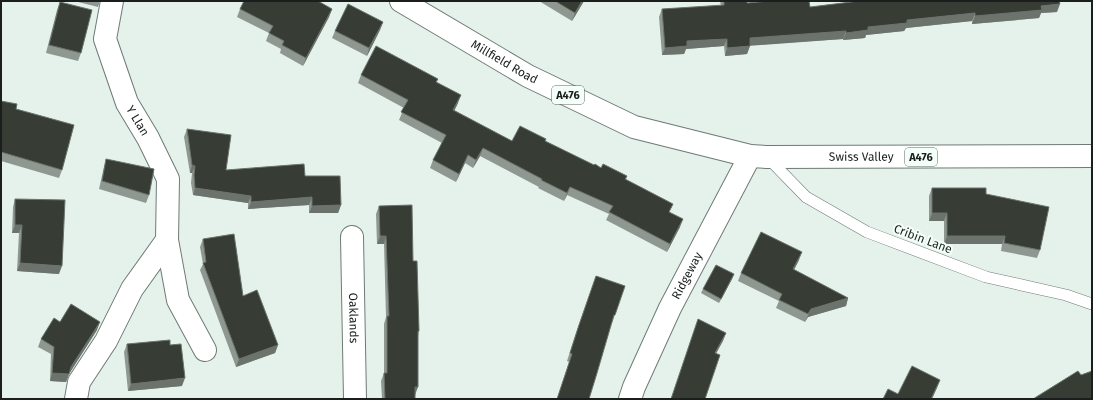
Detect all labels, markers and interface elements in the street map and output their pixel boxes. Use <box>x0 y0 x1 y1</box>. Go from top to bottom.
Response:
street label: Millfield Road <box>469 37 540 87</box>
road number: A476 <box>552 86 584 104</box>
street label: Y Llan <box>123 103 152 138</box>
road number: A476 <box>905 148 937 166</box>
street label: Swiss Valley <box>829 150 894 164</box>
street label: Cribin Lane <box>892 221 954 257</box>
street label: Ridgeway <box>669 250 705 302</box>
street label: Oaklands <box>346 293 361 344</box>

